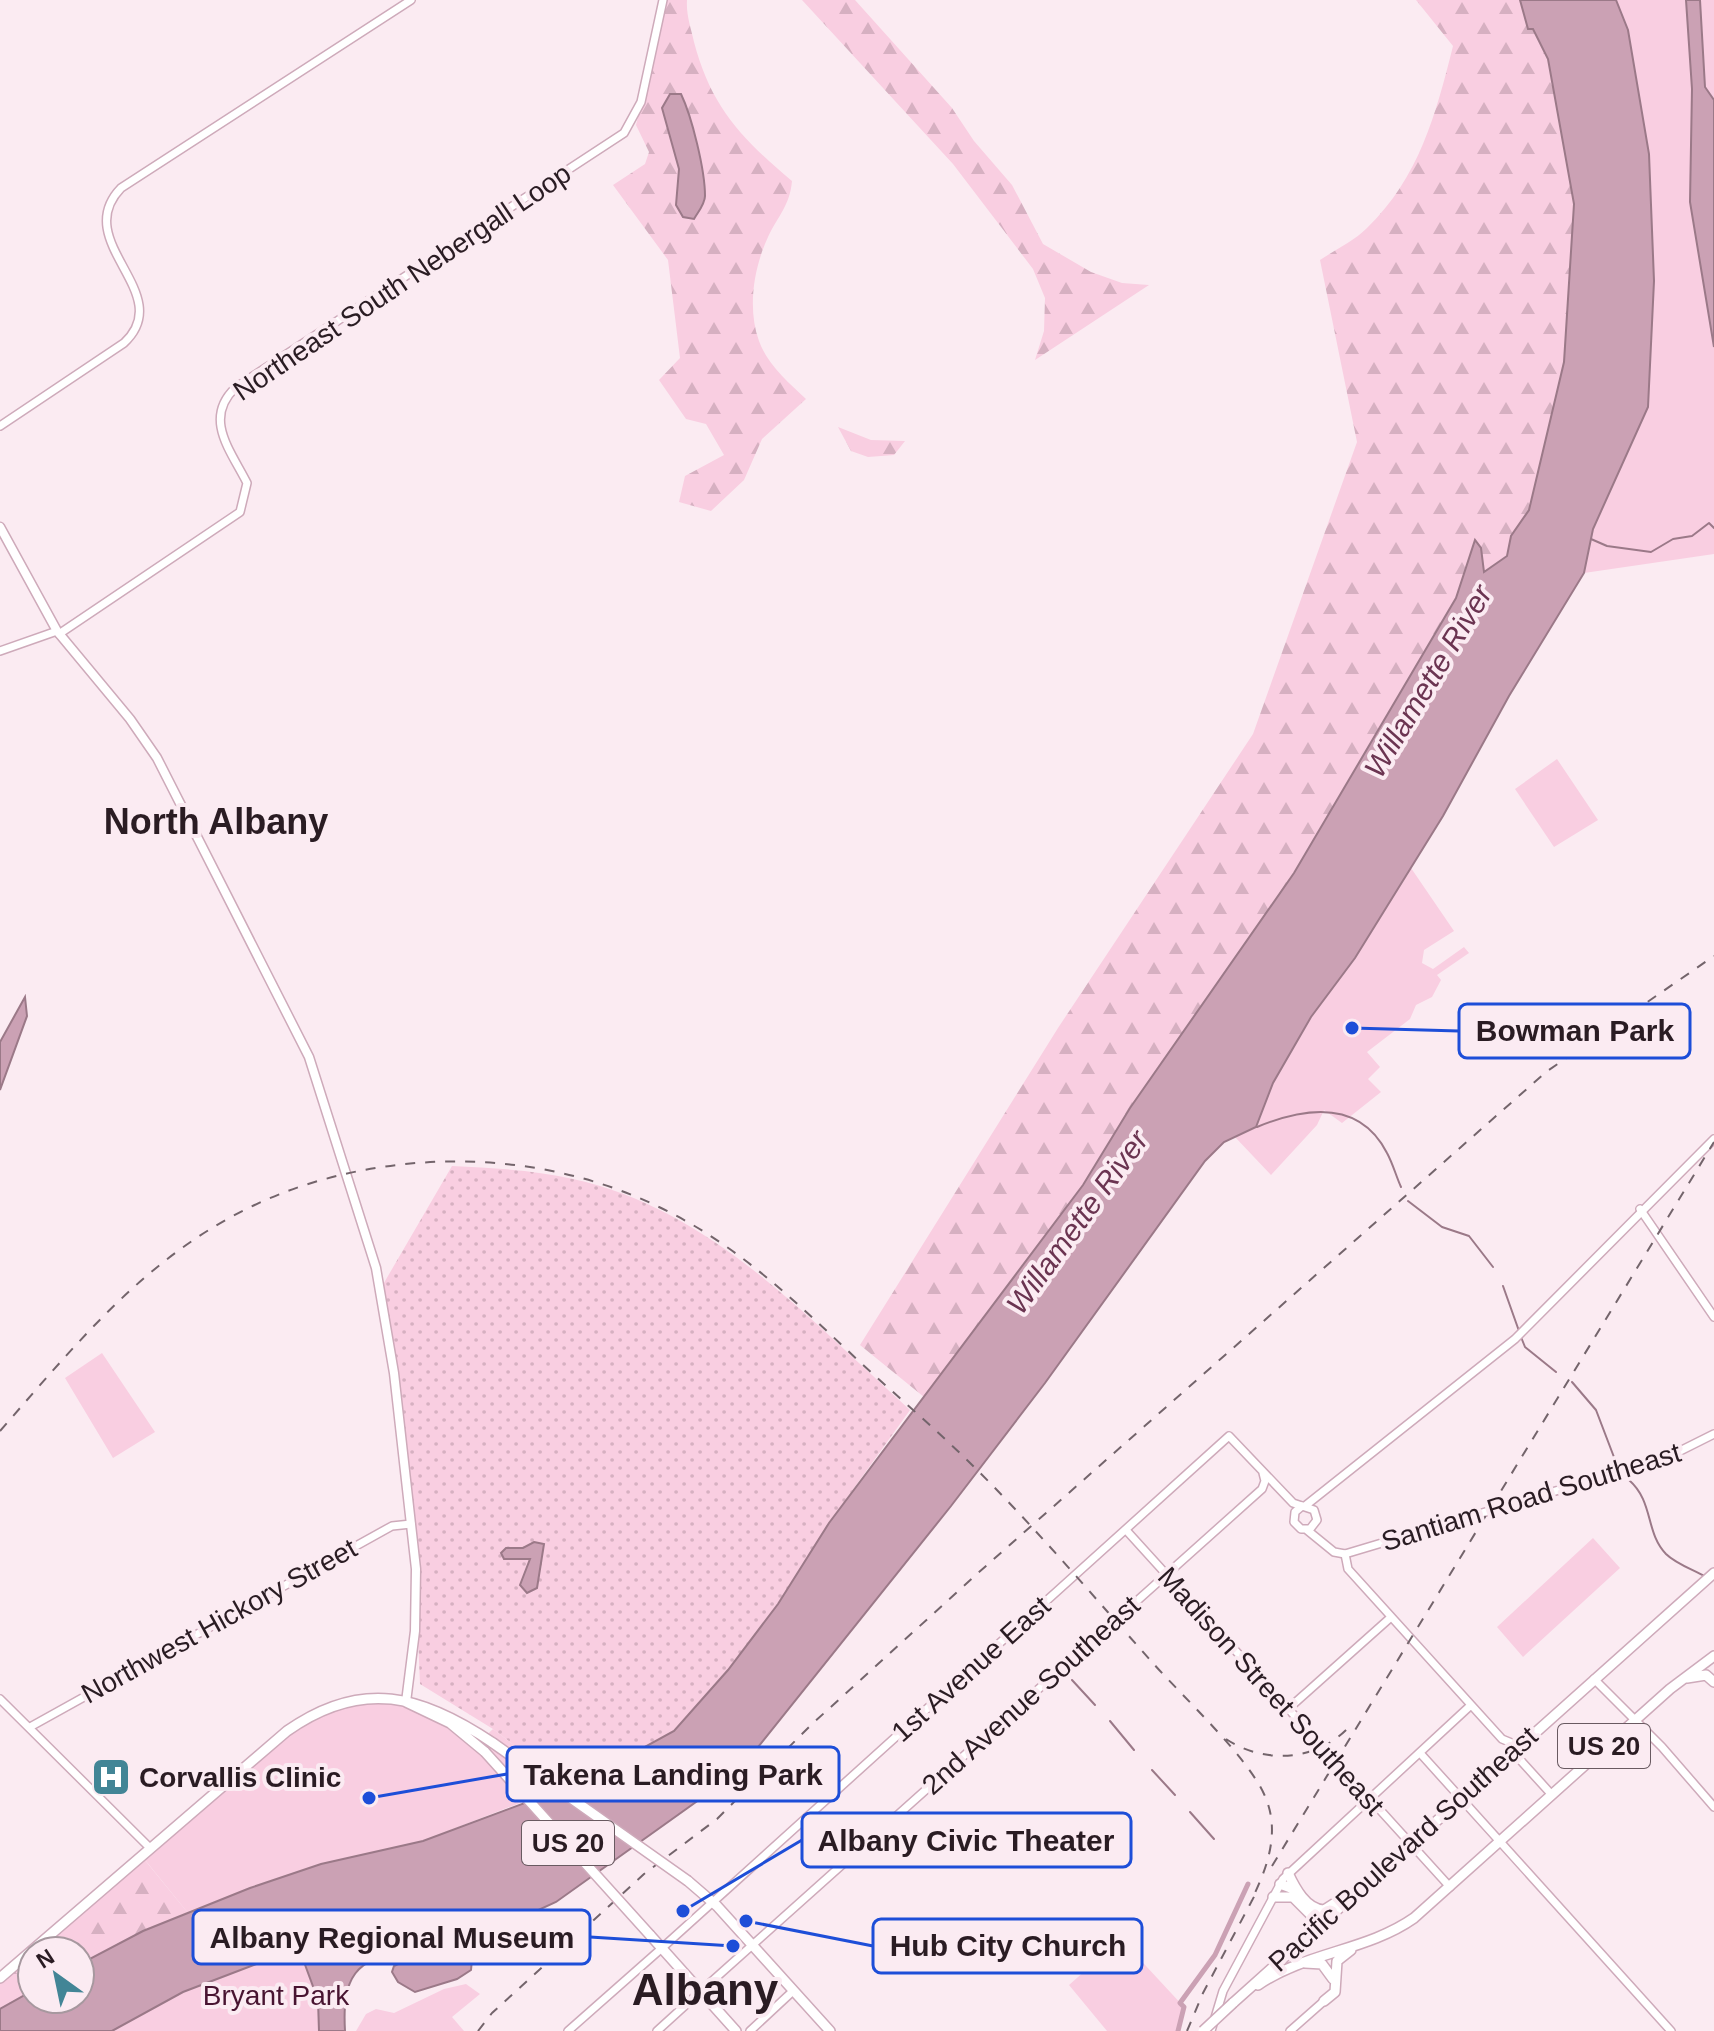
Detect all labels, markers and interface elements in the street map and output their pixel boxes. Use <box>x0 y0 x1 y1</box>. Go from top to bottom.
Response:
street label: Northeast South Nebergall Loop <box>228 157 576 407</box>
water label: Willamette River <box>1358 578 1499 783</box>
district label: North Albany <box>104 801 328 842</box>
callout: Bowman Park <box>1459 1004 1690 1058</box>
text: Bowman Park <box>1476 1014 1675 1047</box>
water label: Willamette River <box>1000 1123 1155 1320</box>
street label: Santiam Road Southeast <box>1378 1437 1685 1557</box>
street label: Northwest Hickory Street <box>76 1532 362 1710</box>
street label: Madison Street Southeast <box>1152 1561 1390 1821</box>
street label: 2nd Avenue Southeast <box>916 1589 1146 1801</box>
street label: 1st Avenue East <box>886 1590 1057 1748</box>
street label: Pacific Boulevard Southeast <box>1262 1720 1544 1978</box>
road number: US 20 <box>1558 1724 1650 1768</box>
callout: Takena Landing Park <box>507 1747 839 1801</box>
hospital icon: Corvallis Clinic <box>90 1756 132 1798</box>
text: Takena Landing Park <box>523 1758 823 1791</box>
place label: Corvallis Clinic <box>139 1762 341 1793</box>
callout: Albany Civic Theater <box>802 1813 1131 1867</box>
road number: US 20 <box>522 1821 614 1865</box>
text: Albany Civic Theater <box>818 1824 1115 1857</box>
callout: Albany Regional Museum <box>193 1910 590 1964</box>
callout: Hub City Church <box>873 1919 1142 1973</box>
text: Albany Regional Museum <box>209 1921 575 1954</box>
text: Hub City Church <box>890 1929 1126 1962</box>
north arrow <box>16 1935 96 2015</box>
text: N <box>32 1944 59 1973</box>
district label: Albany <box>632 1965 779 2014</box>
park label: Bryant Park <box>203 1980 350 2011</box>

